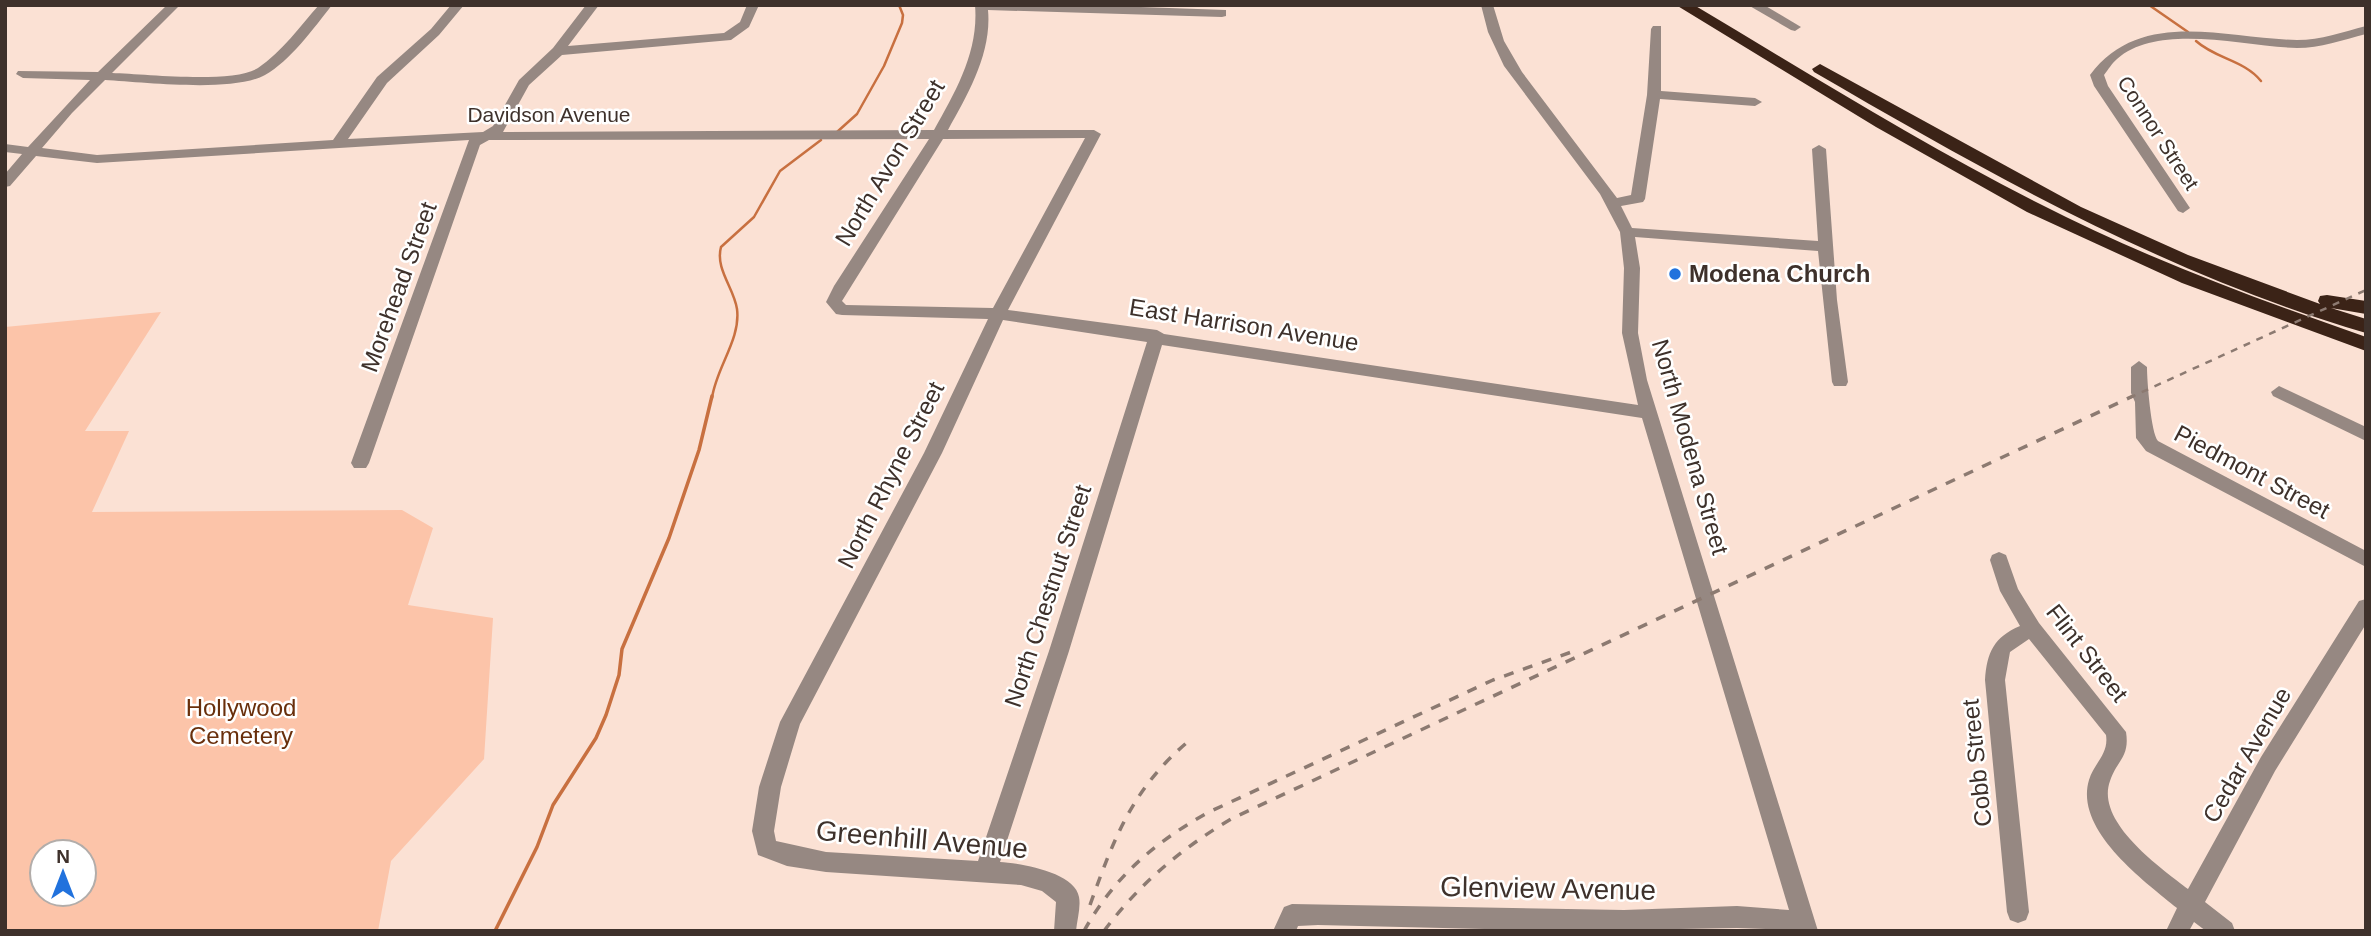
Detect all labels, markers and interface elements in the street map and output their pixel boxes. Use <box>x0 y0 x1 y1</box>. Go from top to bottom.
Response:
street label: Connor Street <box>2113 72 2204 194</box>
street label: North Avon Street <box>829 75 950 251</box>
street label: Davidson Avenue <box>467 103 631 126</box>
street label: Morehead Street <box>355 198 442 375</box>
place label: Modena Church <box>1689 260 1870 287</box>
marker: Modena Church <box>1667 266 1683 282</box>
street label: East Harrison Avenue <box>1128 293 1361 356</box>
street label: North Modena Street <box>1647 336 1734 558</box>
street label: North Rhyne Street <box>832 377 949 572</box>
street label: Piedmont Street <box>2170 419 2335 524</box>
street label: North Chestnut Street <box>999 481 1096 710</box>
street label: Flint Street <box>2041 599 2134 707</box>
street label: Cedar Avenue <box>2197 682 2296 827</box>
park label: Hollywood Cemetery <box>186 694 296 749</box>
street label: Cobb Street <box>1956 698 1997 828</box>
street label: Greenhill Avenue <box>815 815 1029 864</box>
north arrow <box>28 838 98 908</box>
text: N <box>56 846 70 867</box>
street label: Glenview Avenue <box>1440 871 1656 906</box>

